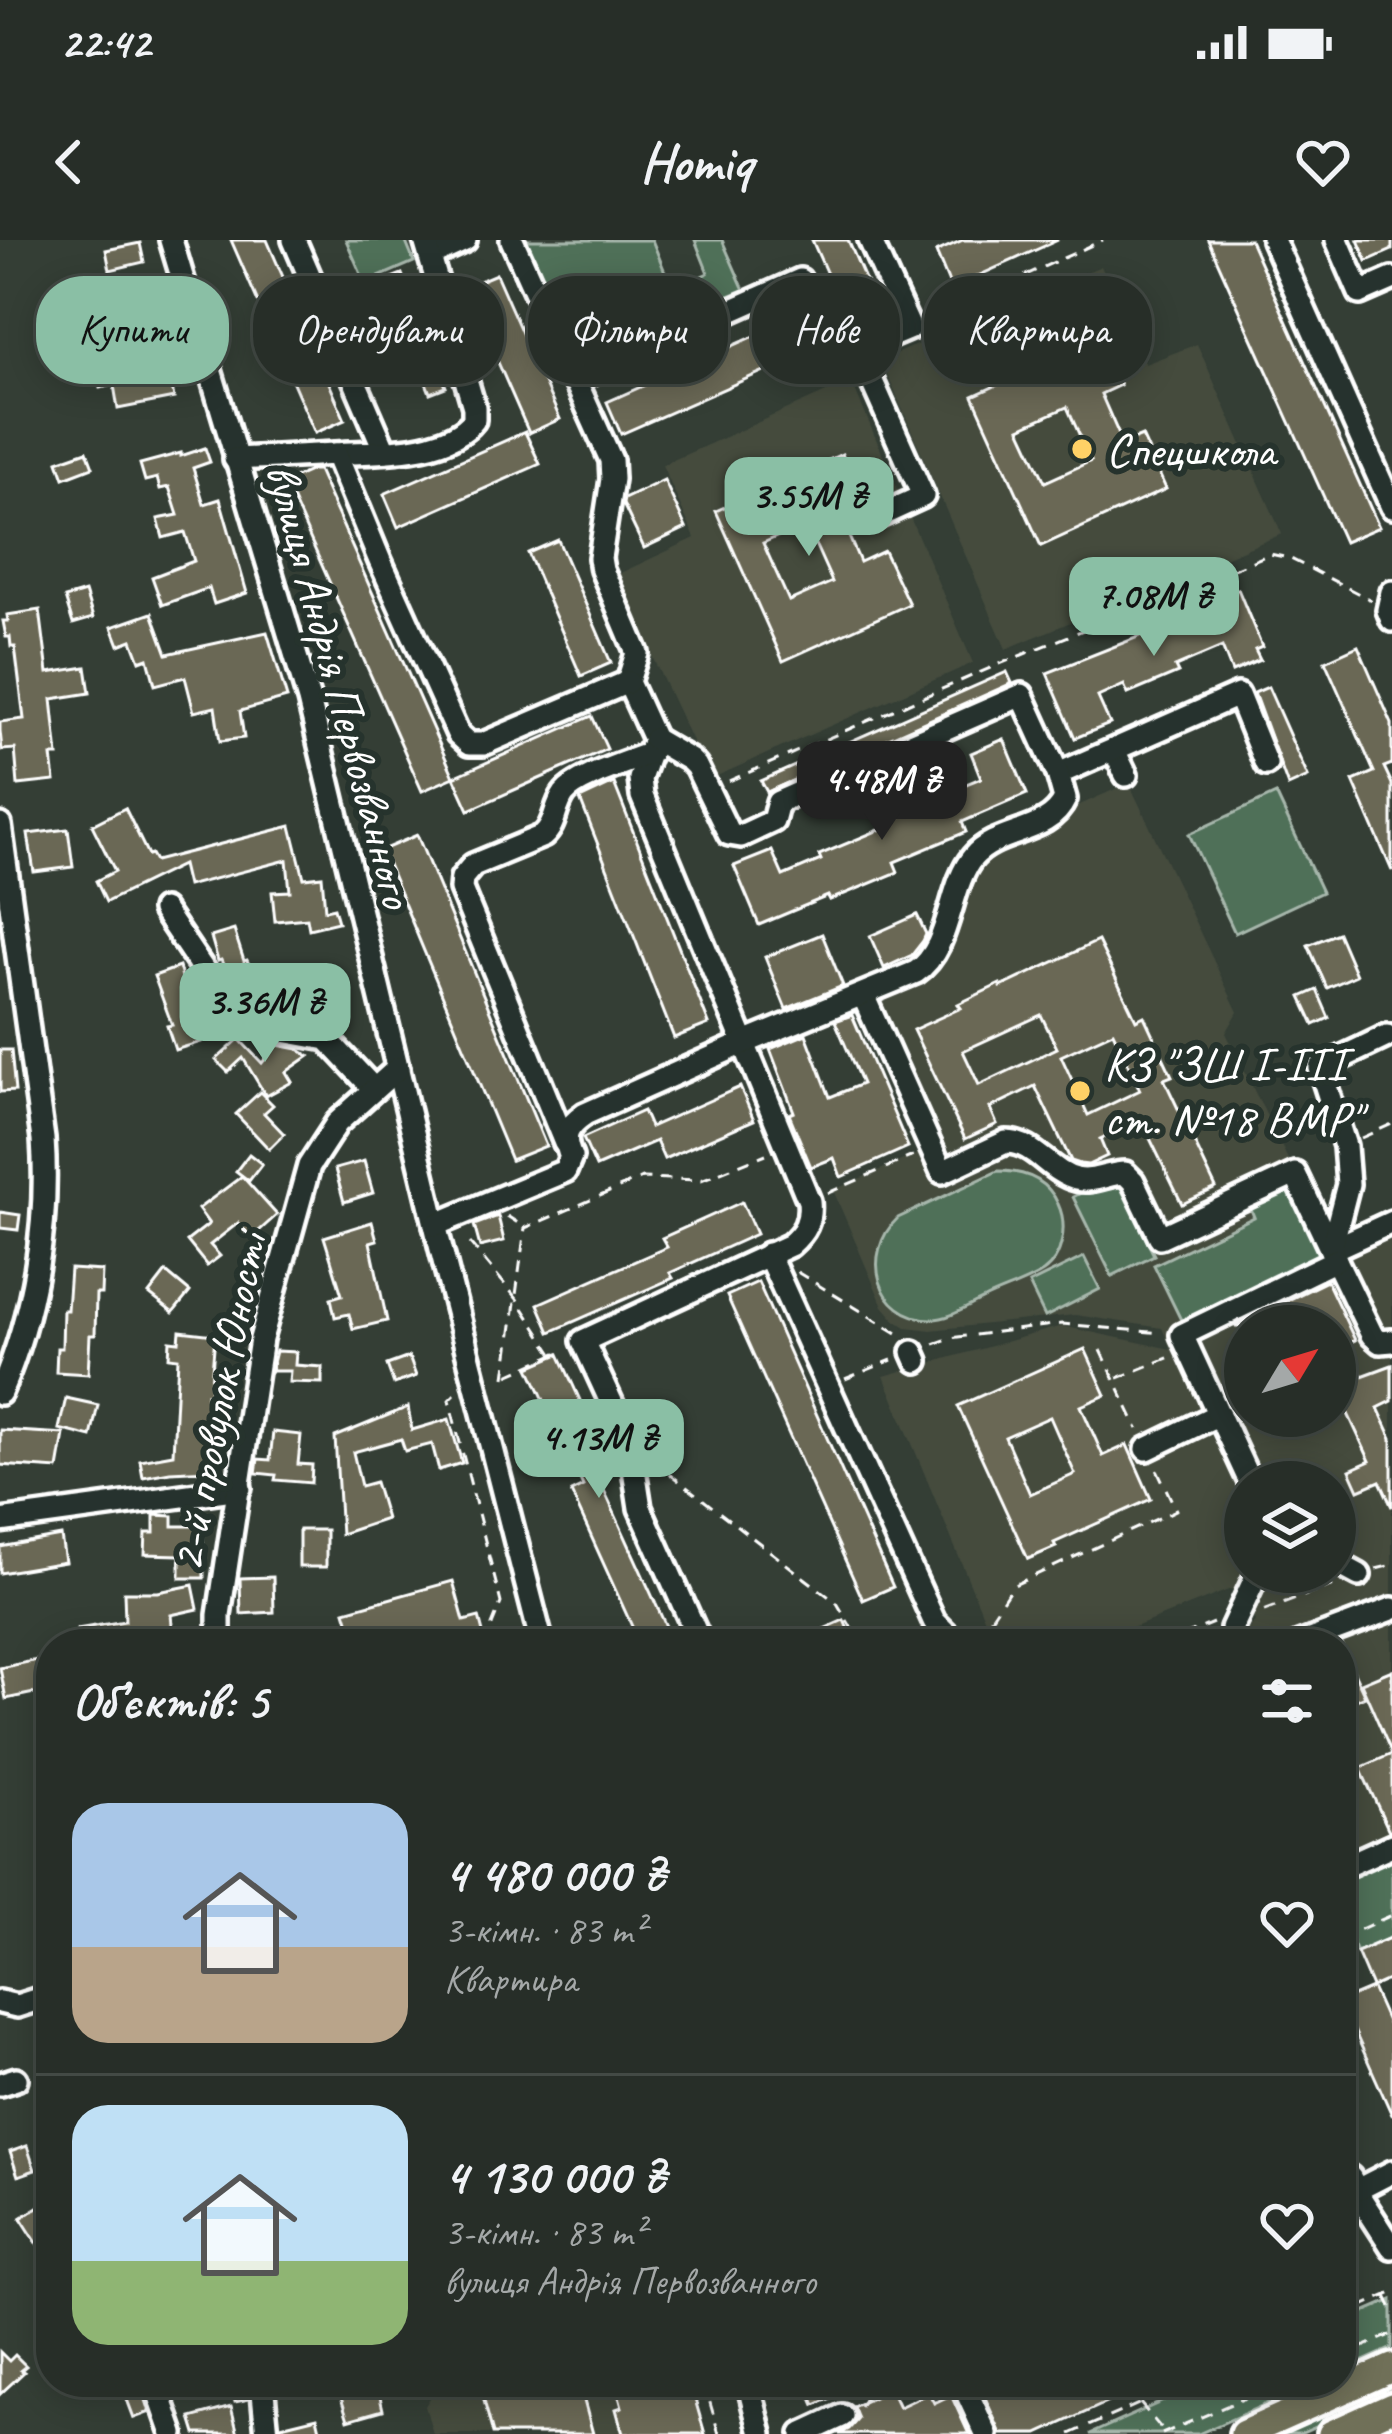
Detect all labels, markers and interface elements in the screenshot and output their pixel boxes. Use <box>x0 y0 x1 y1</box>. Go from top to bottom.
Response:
text: 22:42 <box>60 14 150 71</box>
text: Homiq <box>640 128 752 196</box>
icon: back <box>36 129 102 195</box>
icon: heart <box>1290 129 1356 195</box>
chip: Купити <box>36 276 229 384</box>
chip: Орендувати <box>253 276 504 384</box>
chip: Фільтри <box>528 276 728 384</box>
chip: Нове <box>752 276 900 384</box>
chip: Квартира <box>924 276 1152 384</box>
place label: Спецшкола <box>1106 420 1280 480</box>
marker: Спецшкола <box>1069 436 1095 462</box>
street label: вулиця Андрія Первозванного <box>252 457 429 916</box>
pin: 3.55M ₴ <box>698 457 920 559</box>
text: 3.55M ₴ <box>752 471 866 520</box>
pin: 7.08M ₴ <box>1043 557 1265 659</box>
text: 7.08M ₴ <box>1096 571 1212 620</box>
pin: 4.48M ₴ <box>771 741 993 843</box>
text: 4.48M ₴ <box>824 755 940 804</box>
pin: 3.36M ₴ <box>154 963 376 1065</box>
text: 3.36M ₴ <box>207 977 323 1026</box>
place label: КЗ "ЗШ І-ІІІ ст. №18 ВМР" <box>1104 1034 1370 1149</box>
marker: КЗ "ЗШ І-ІІІ ст. №18 ВМР" <box>1067 1078 1093 1104</box>
street label: 2-й провулок Юності <box>156 1223 281 1576</box>
north arrow <box>1224 1305 1356 1437</box>
map controls <box>1224 1305 1356 1593</box>
pin: 4.13M ₴ <box>488 1399 710 1501</box>
text: 4.13M ₴ <box>541 1413 657 1462</box>
button: layers <box>1224 1461 1356 1593</box>
icon: filters <box>1254 1668 1320 1734</box>
text: Об’єктів: 5 <box>72 1669 268 1733</box>
text: 4 480 000 ₴ <box>444 1842 665 1906</box>
icon: home <box>168 1851 312 1995</box>
icon: heart <box>1254 1890 1320 1956</box>
text: 3-кімн. · 83 m² <box>444 1906 645 1955</box>
text: Квартира <box>444 1955 577 2004</box>
text: 4 130 000 ₴ <box>444 2144 665 2208</box>
icon: home <box>168 2153 312 2297</box>
icon: heart <box>1254 2192 1320 2258</box>
text: 3-кімн. · 83 m² <box>444 2208 645 2257</box>
text: вулиця Андрія Первозванного <box>444 2257 816 2306</box>

